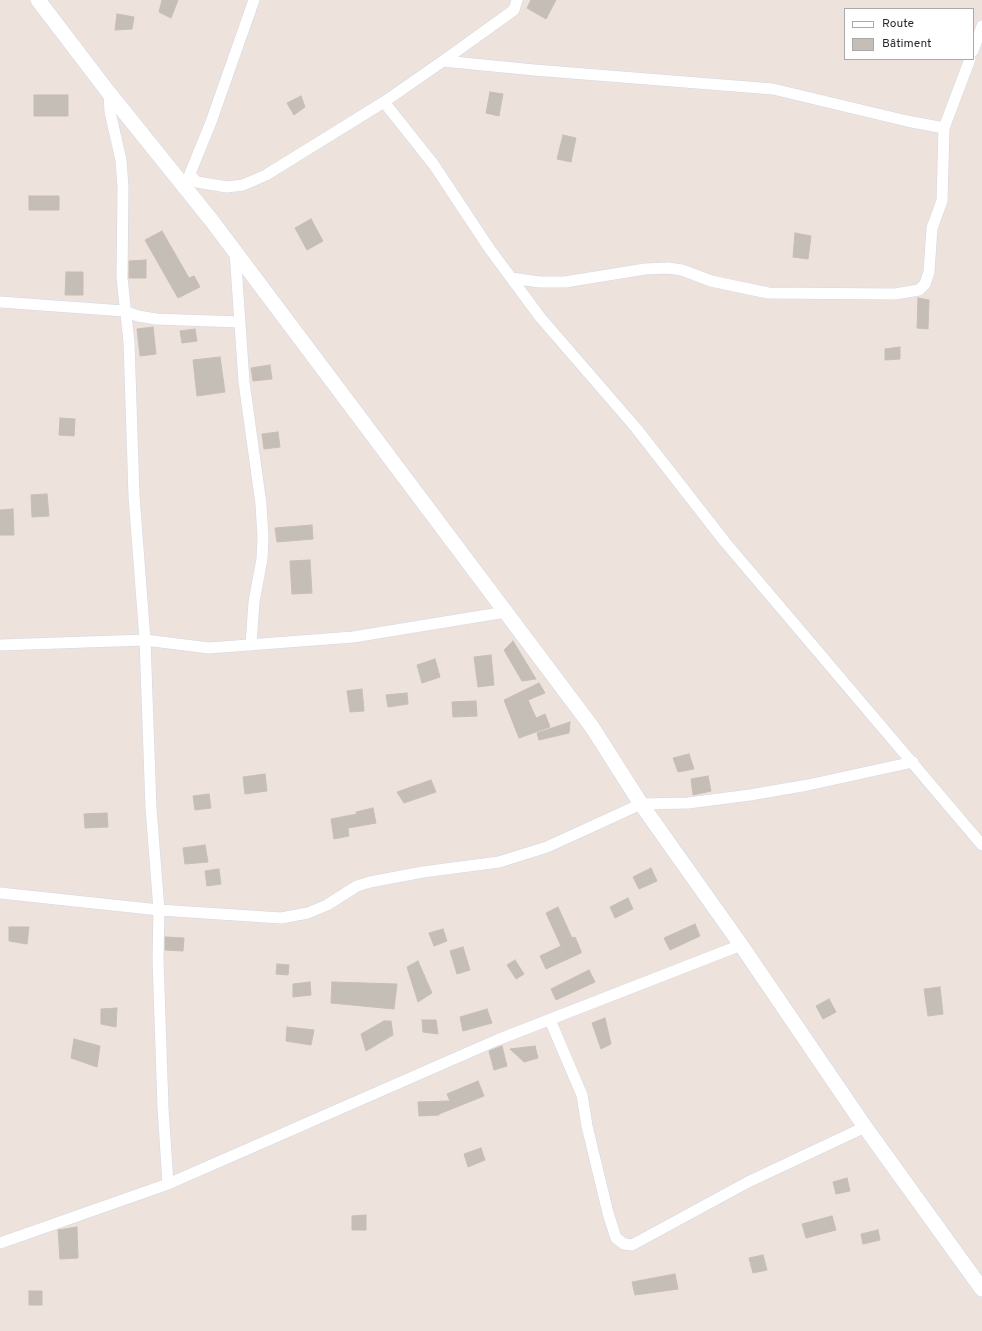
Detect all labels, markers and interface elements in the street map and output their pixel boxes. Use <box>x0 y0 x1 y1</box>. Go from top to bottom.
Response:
legend <box>844 8 974 60</box>
text: Route <box>882 16 914 32</box>
text: Bâtiment <box>882 36 932 52</box>

